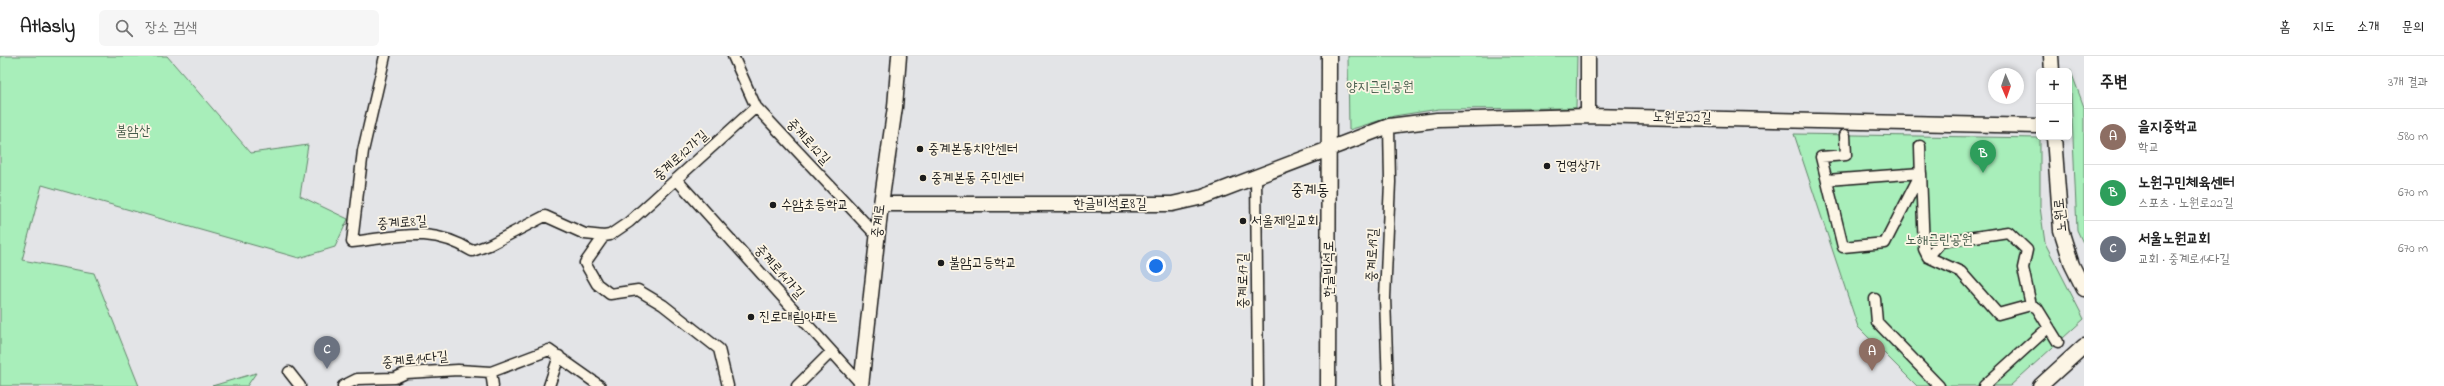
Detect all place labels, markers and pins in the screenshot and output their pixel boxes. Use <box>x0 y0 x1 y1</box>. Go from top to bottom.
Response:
place label: 중계본동치안센터 <box>928 139 1018 160</box>
pin: B <box>1970 140 1996 173</box>
marker: 중계본동치안센터 <box>915 144 925 154</box>
place label: 건영상가 <box>1555 156 1601 177</box>
marker: 건영상가 <box>1542 161 1552 171</box>
place label: 중계본동 주민센터 <box>931 168 1025 189</box>
marker: 중계본동 주민센터 <box>918 173 928 183</box>
place label: 수암초등학교 <box>781 195 849 216</box>
marker: 수암초등학교 <box>768 200 778 210</box>
place label: 서울제일교회 <box>1251 211 1319 232</box>
marker: 서울제일교회 <box>1238 216 1248 226</box>
place label: 불암고등학교 <box>949 253 1017 274</box>
marker: 불암고등학교 <box>936 258 946 268</box>
place label: 진로대림아파트 <box>759 307 838 328</box>
marker: 진로대림아파트 <box>746 312 756 322</box>
pin: C <box>314 336 340 369</box>
pin: A <box>1859 338 1885 371</box>

